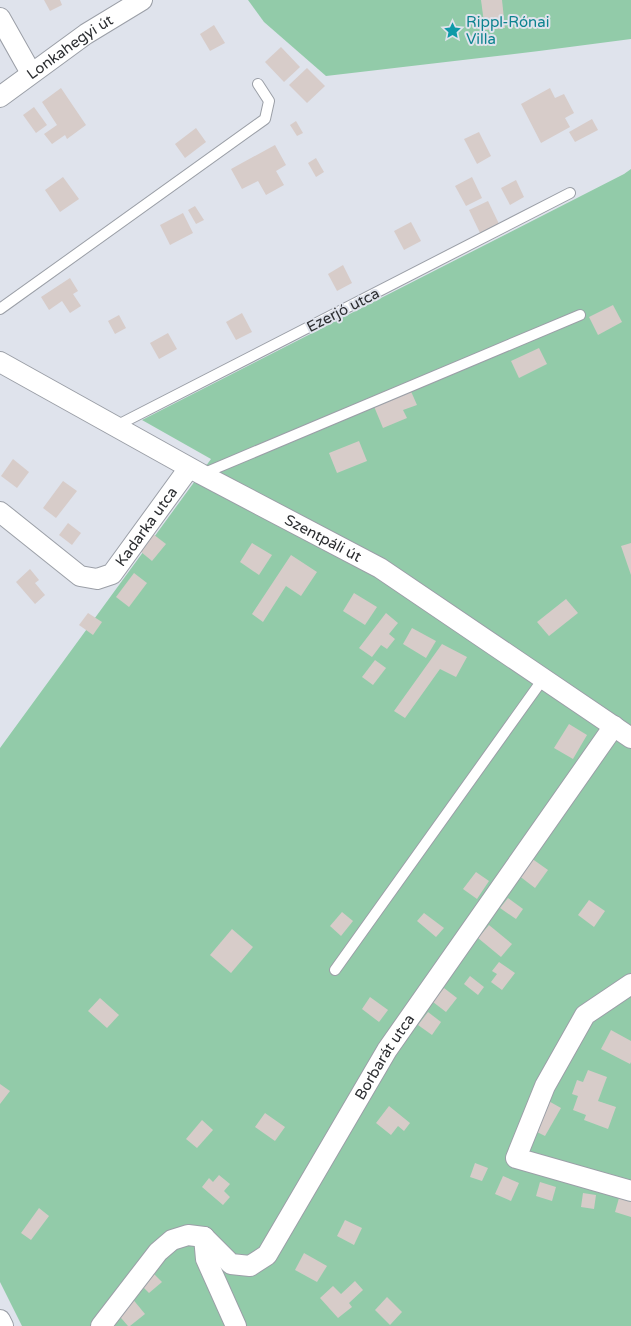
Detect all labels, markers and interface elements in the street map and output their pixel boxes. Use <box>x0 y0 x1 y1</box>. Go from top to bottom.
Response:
street label: Lonkahegyi út <box>23 11 116 83</box>
place label: Rippl-Rónai Villa <box>466 13 549 48</box>
place icon: Rippl-Rónai Villa <box>442 21 462 41</box>
street label: Ezerjó utca <box>304 284 382 336</box>
street label: Kadarka utca <box>112 483 181 570</box>
street label: Szentpáli út <box>282 511 365 566</box>
street label: Borbarát utca <box>351 1011 418 1103</box>

